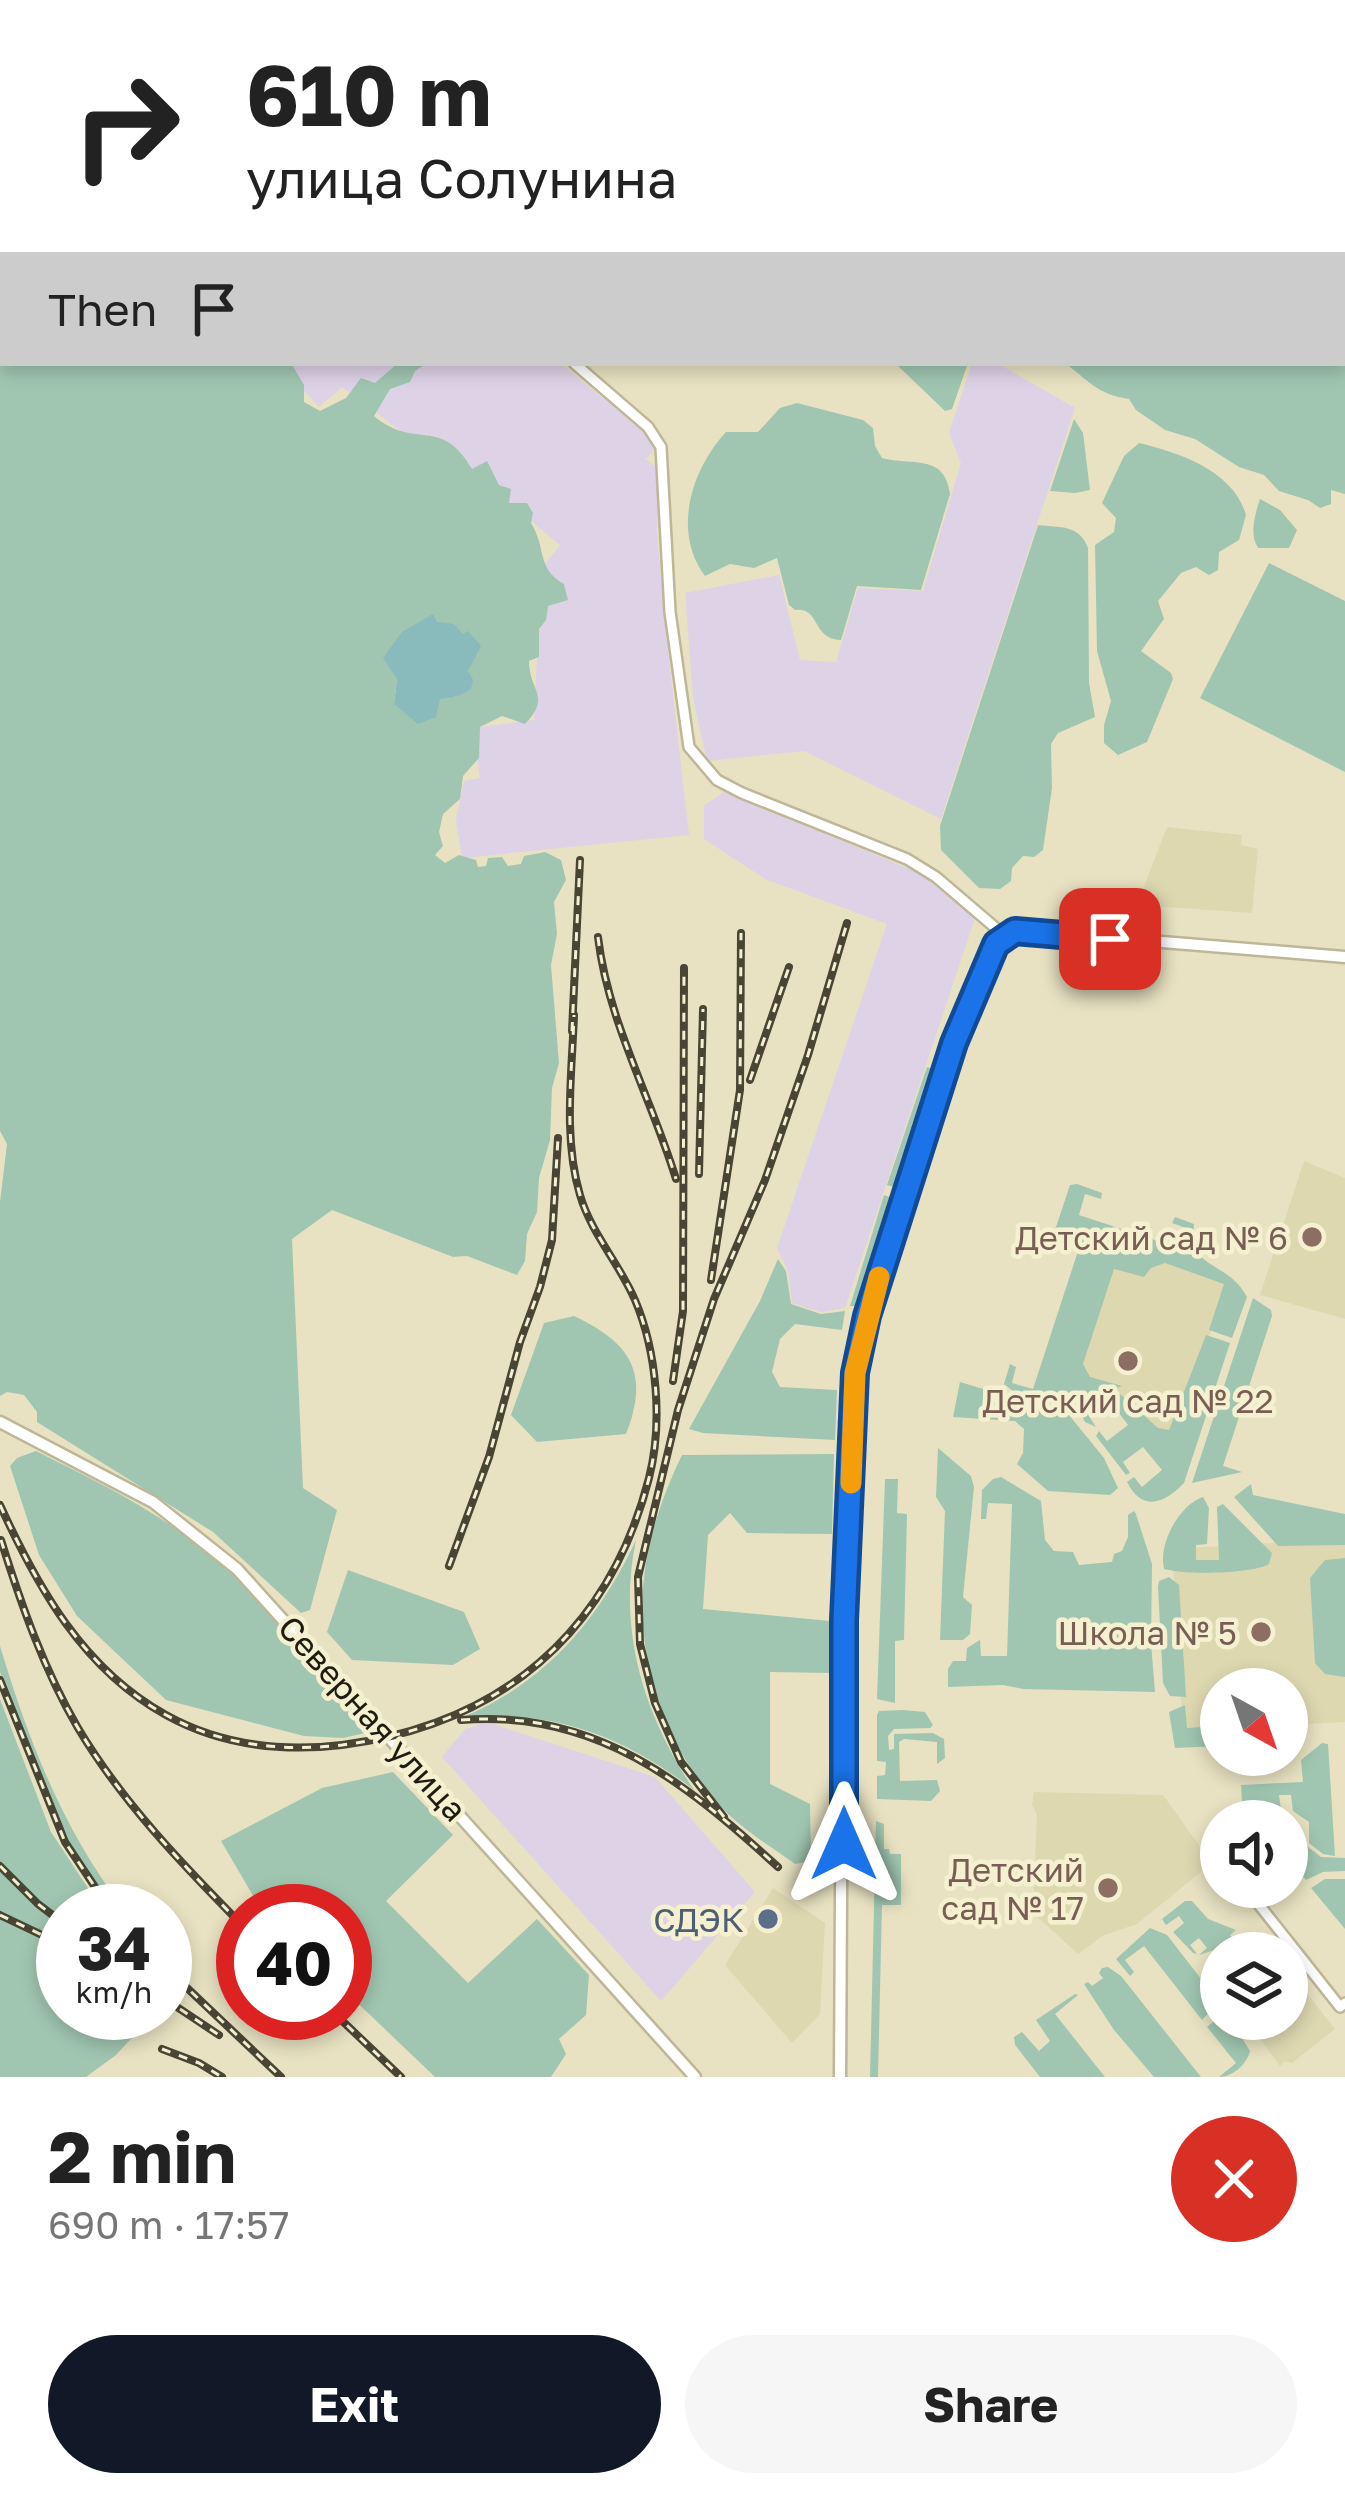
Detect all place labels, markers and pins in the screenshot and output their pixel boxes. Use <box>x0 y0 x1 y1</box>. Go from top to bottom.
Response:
pin <box>1059 888 1161 990</box>
place label: Детский сад № 6 <box>1015 1218 1288 1257</box>
marker: Детский сад № 6 <box>1299 1224 1325 1250</box>
marker: Детский сад № 22 <box>1115 1348 1141 1374</box>
place label: Детский сад № 22 <box>982 1381 1274 1420</box>
place label: Школа № 5 <box>1057 1613 1237 1652</box>
marker: Школа № 5 <box>1248 1619 1274 1645</box>
place label: Детский сад № 17 <box>941 1850 1084 1927</box>
marker: Детский сад № 17 <box>1095 1875 1121 1901</box>
place label: СДЭК <box>653 1900 744 1939</box>
marker: СДЭК <box>755 1906 781 1932</box>

